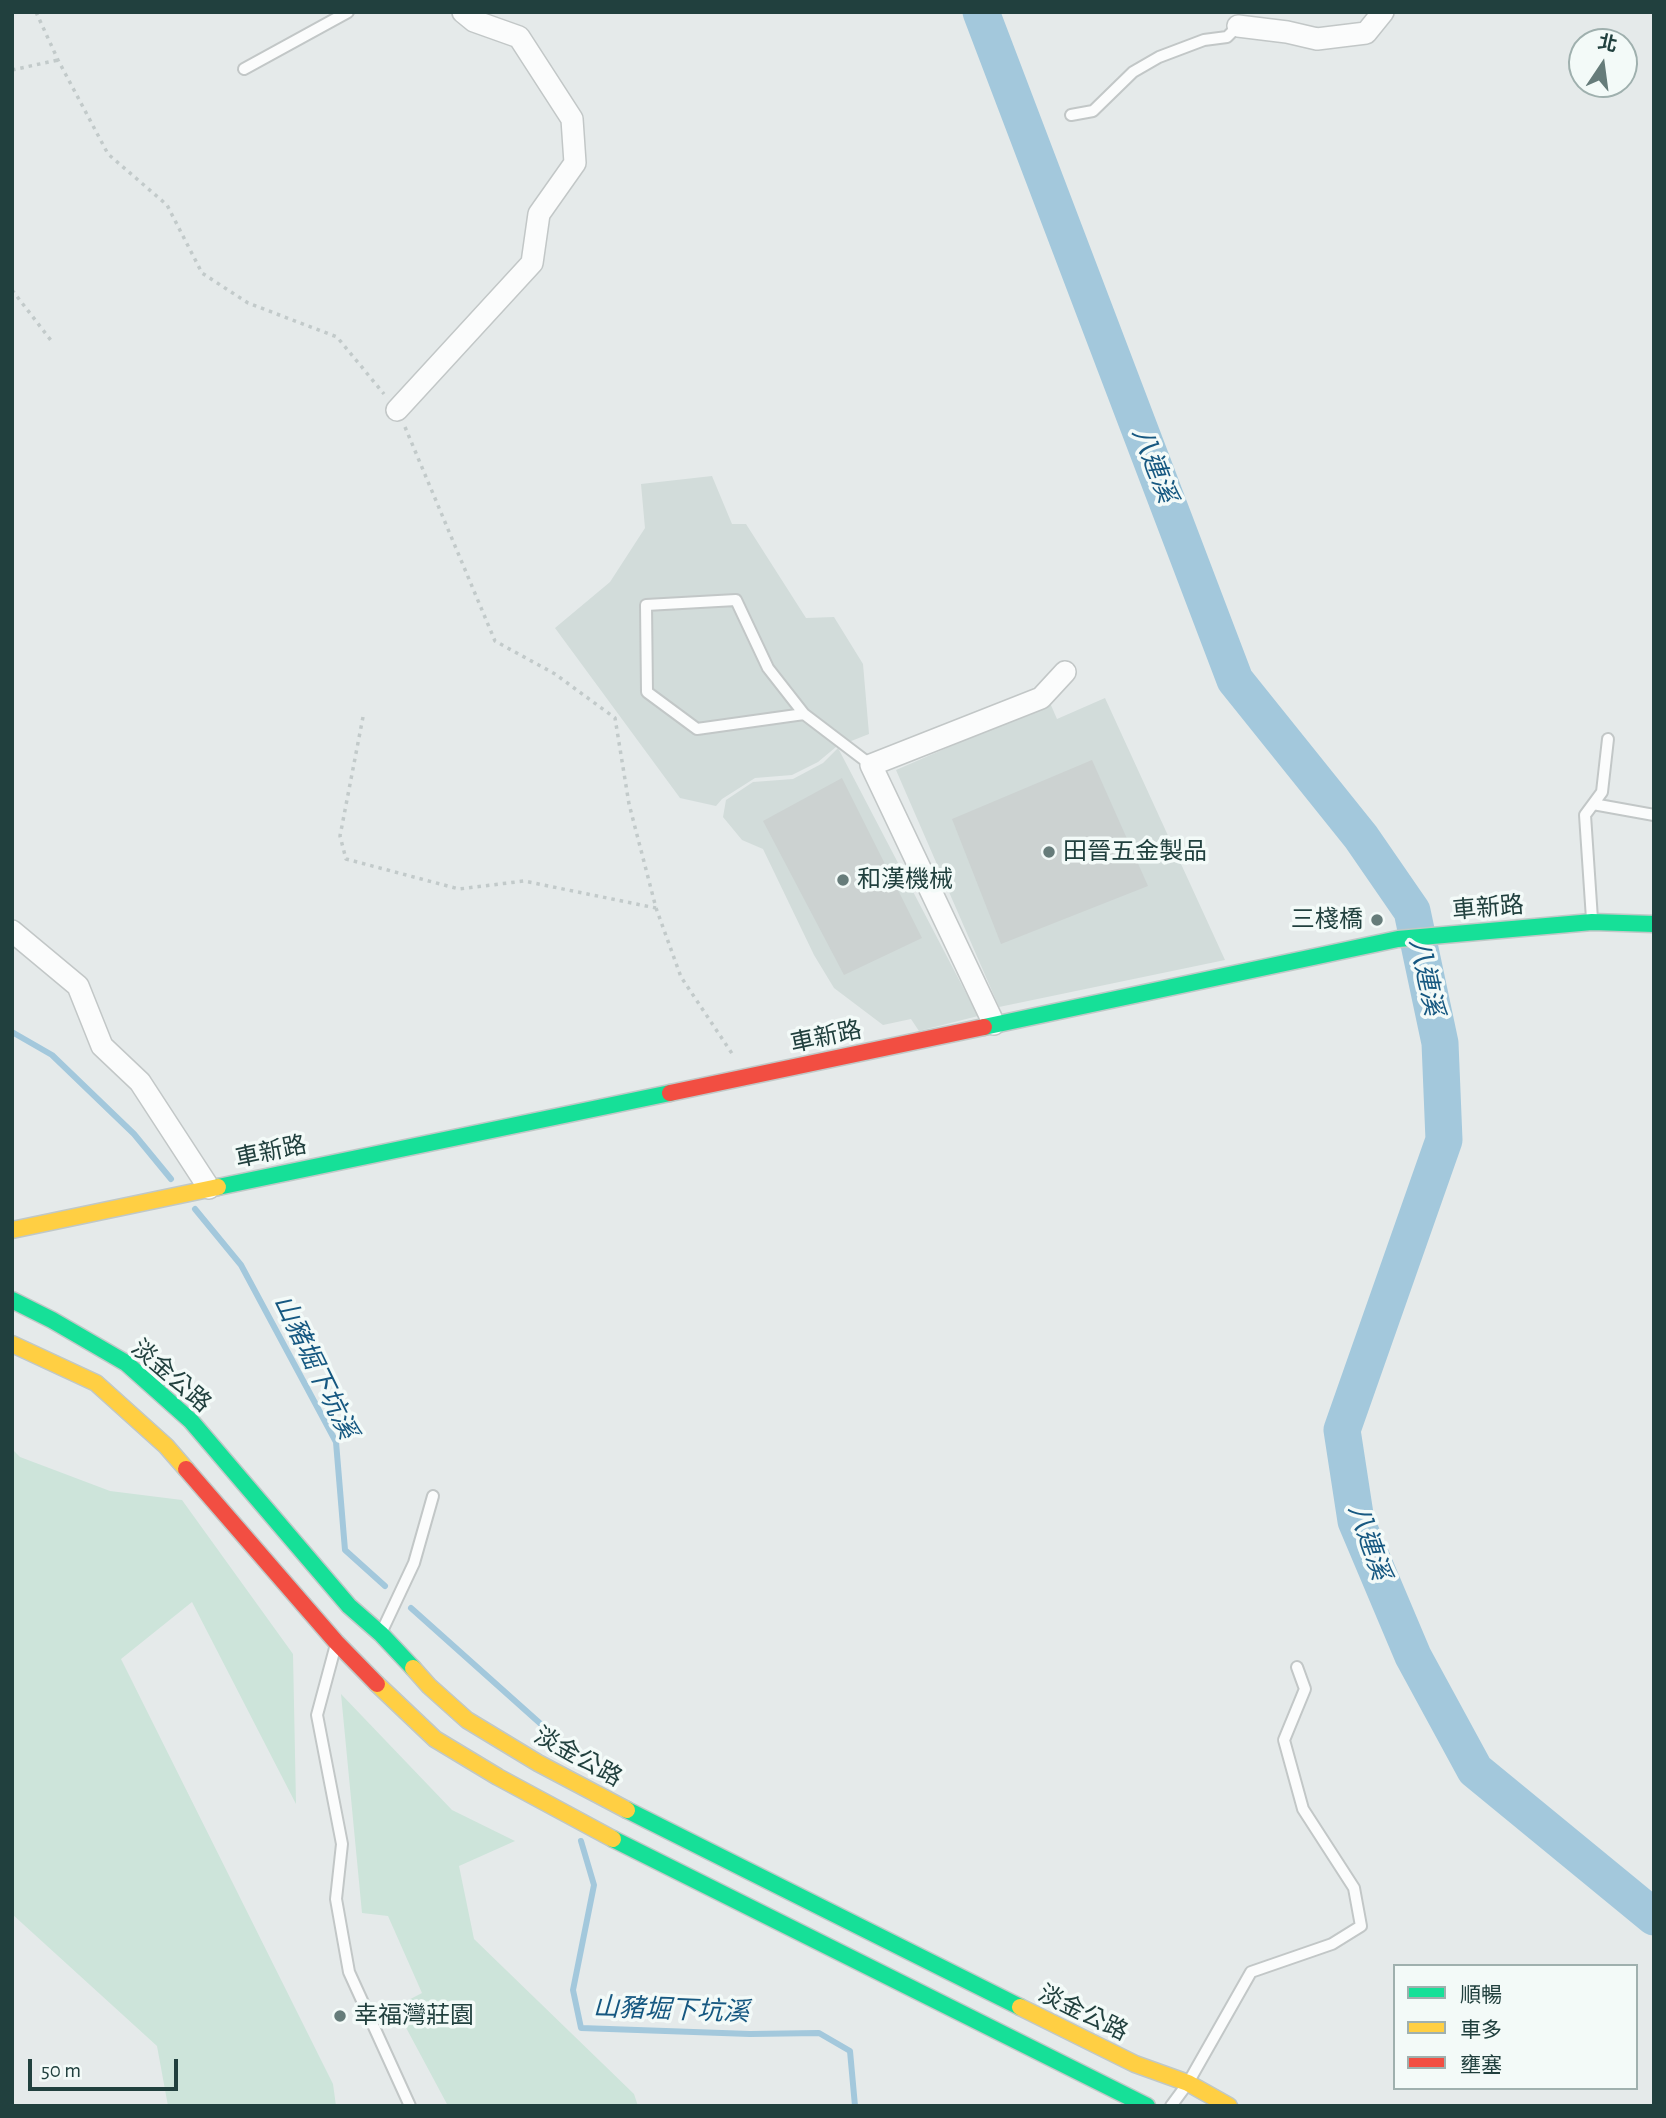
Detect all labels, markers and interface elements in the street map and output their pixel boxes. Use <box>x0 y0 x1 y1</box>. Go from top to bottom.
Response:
north arrow <box>1568 28 1638 98</box>
text: 北 <box>1596 33 1619 55</box>
water label: 八連溪 <box>1125 423 1183 507</box>
place label: 田晉五金製品 <box>1063 838 1207 866</box>
marker: 田晉五金製品 <box>1041 844 1057 860</box>
place label: 和漢機械 <box>857 866 953 894</box>
marker: 和漢機械 <box>835 872 851 888</box>
street label: 車新路 <box>1451 891 1525 925</box>
place label: 三棧橋 <box>1291 906 1363 934</box>
marker: 三棧橋 <box>1369 912 1385 928</box>
water label: 八連溪 <box>1403 936 1449 1018</box>
street label: 車新路 <box>788 1015 864 1059</box>
street label: 車新路 <box>233 1130 309 1174</box>
water label: 山豬堀下坑溪 <box>267 1290 363 1444</box>
street label: 淡金公路 <box>125 1334 217 1418</box>
water label: 八連溪 <box>1342 1500 1396 1584</box>
street label: 淡金公路 <box>529 1721 627 1793</box>
legend <box>1393 1964 1638 2090</box>
street label: 淡金公路 <box>1034 1979 1132 2047</box>
text: 順暢 <box>1460 1985 1502 2006</box>
water label: 山豬堀下坑溪 <box>593 1992 749 2028</box>
place label: 幸福灣莊園 <box>354 2002 474 2030</box>
marker: 幸福灣莊園 <box>332 2008 348 2024</box>
text: 車多 <box>1460 2020 1502 2041</box>
scale bar <box>32 2044 182 2088</box>
text: 壅塞 <box>1460 2055 1502 2076</box>
text: 50 m <box>41 2060 81 2081</box>

